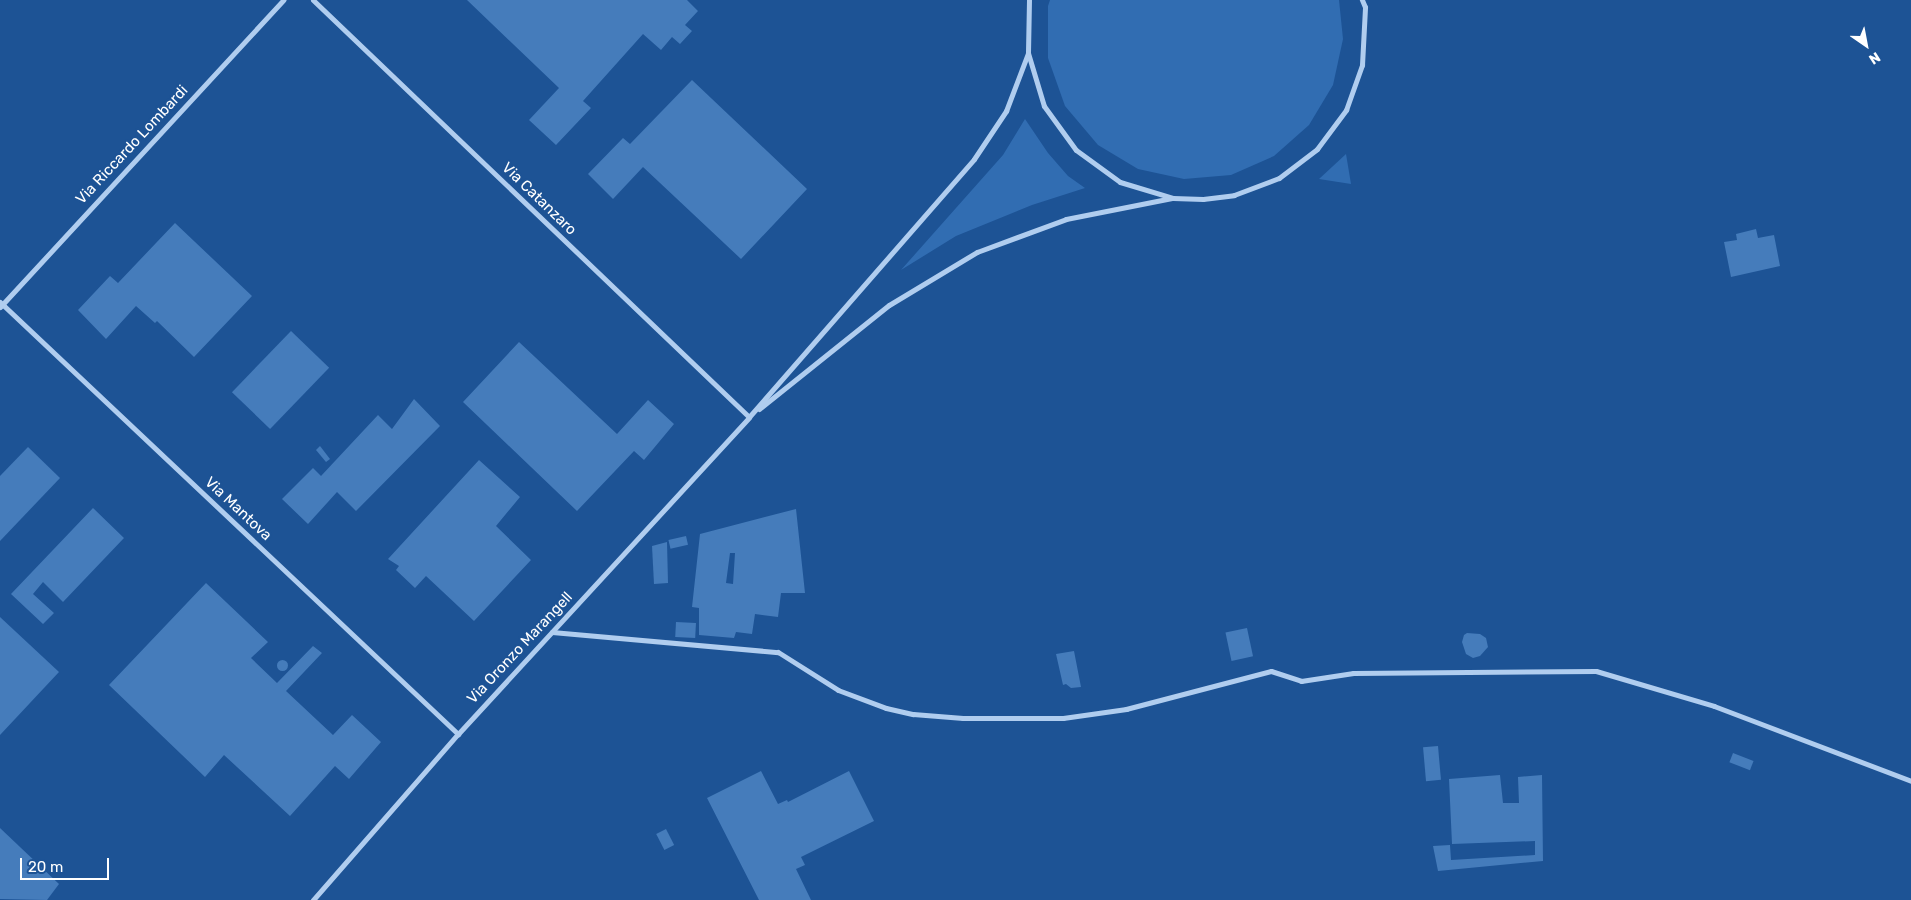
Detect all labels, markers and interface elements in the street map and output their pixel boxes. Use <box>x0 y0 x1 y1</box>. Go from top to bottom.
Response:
north arrow <box>1841 20 1891 70</box>
text: N <box>1866 48 1883 68</box>
street label: Via Riccardo Lombardi <box>72 82 192 208</box>
street label: Via Catanzaro <box>498 159 580 239</box>
street label: Via Mantova <box>201 473 275 545</box>
street label: Via Oronzo Marangell <box>464 588 576 708</box>
scale bar <box>22 848 111 880</box>
text: 20 m <box>28 858 63 876</box>

